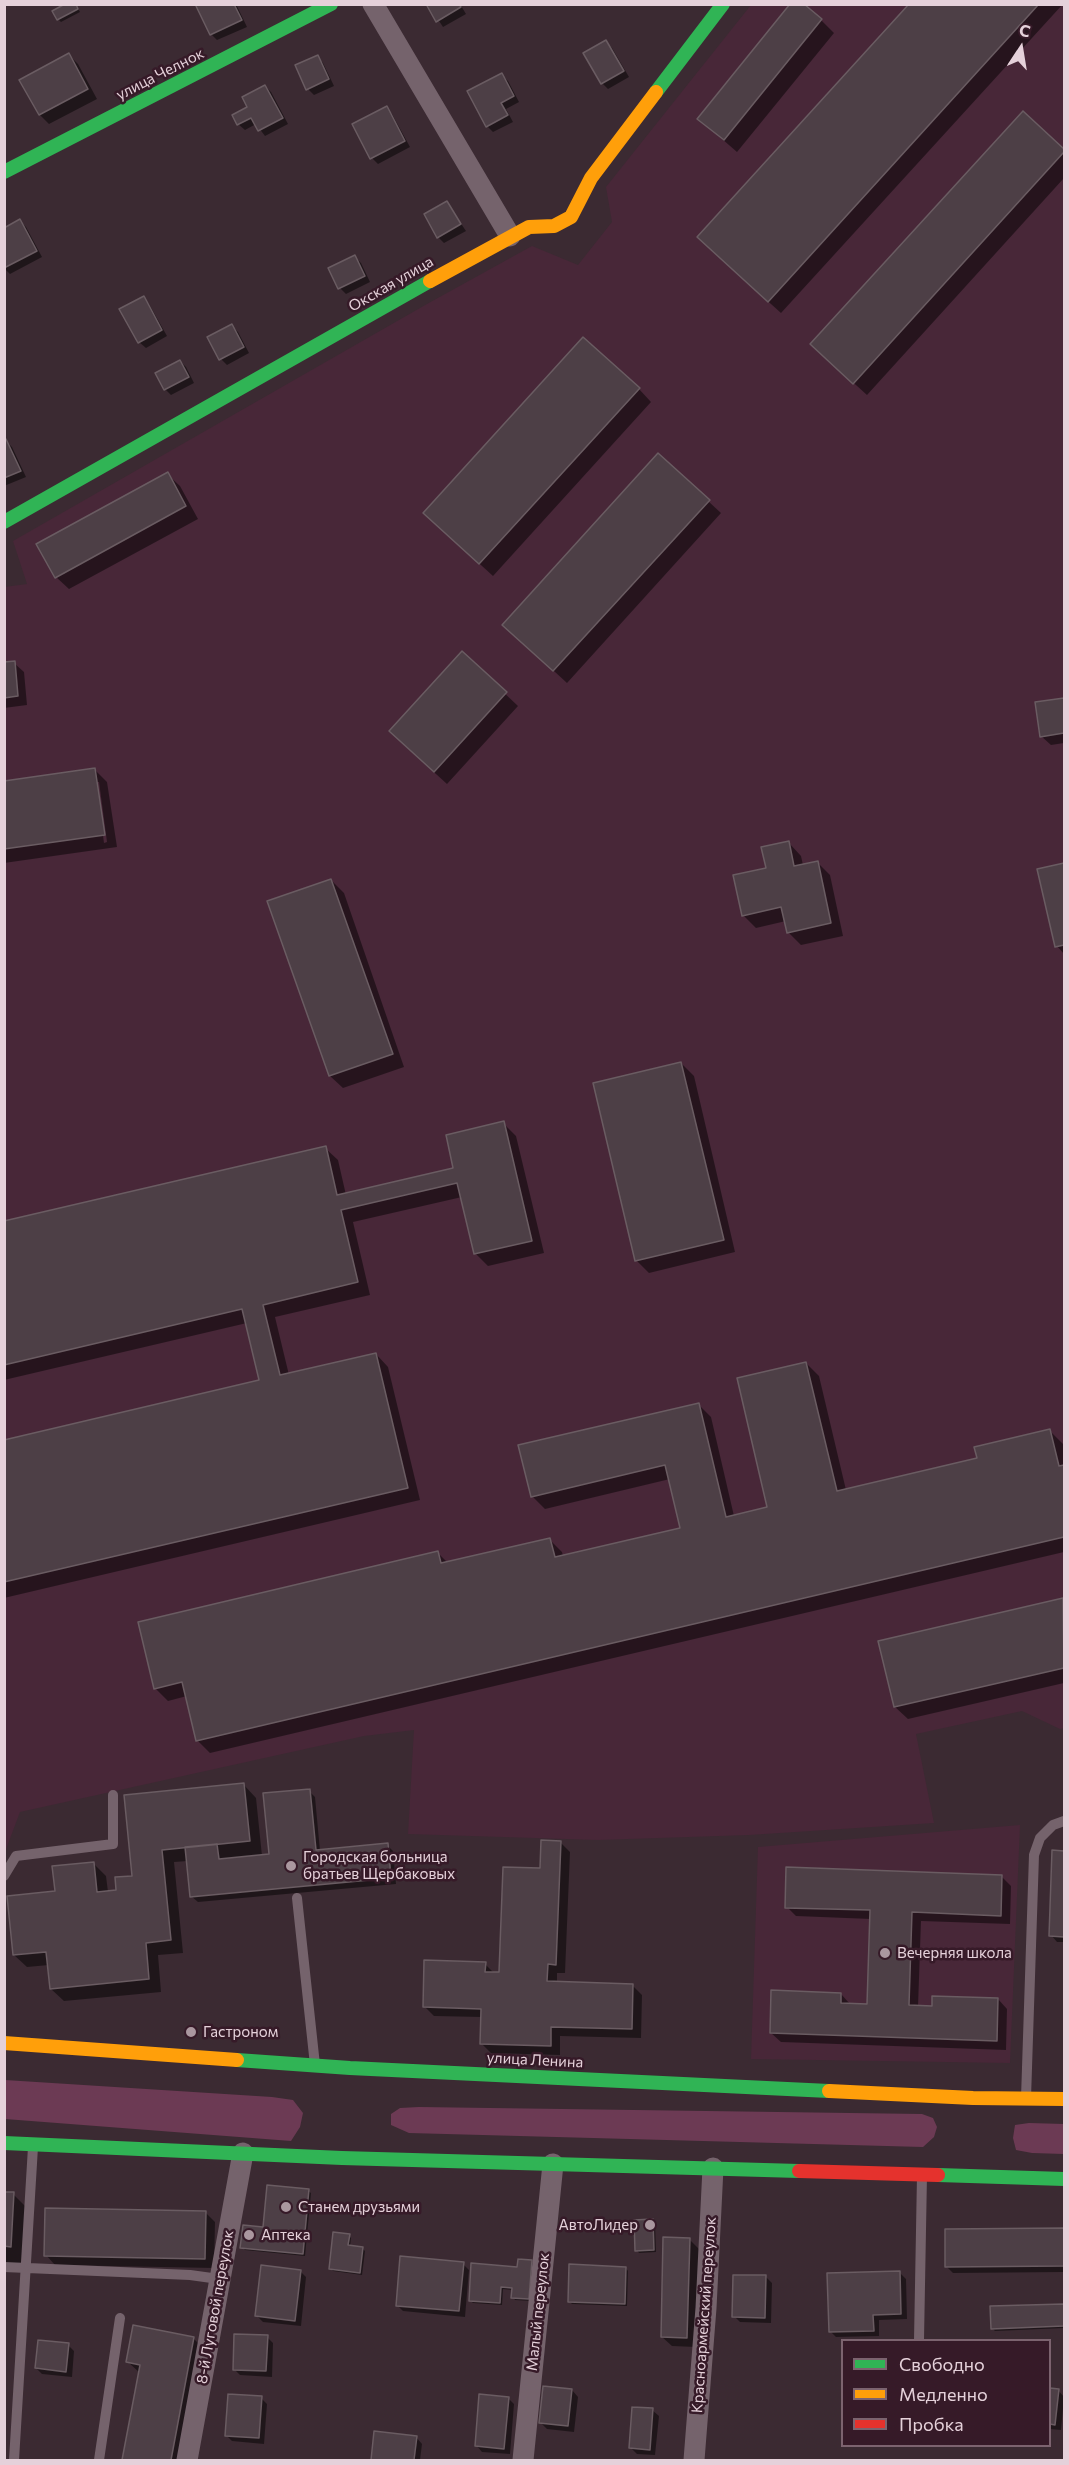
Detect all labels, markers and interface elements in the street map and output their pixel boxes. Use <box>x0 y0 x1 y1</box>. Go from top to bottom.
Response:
north arrow <box>991 18 1051 78</box>
text: С <box>1018 19 1032 40</box>
street label: улица Челнок <box>113 44 207 104</box>
street label: Окская улица <box>345 252 437 316</box>
place label: Городская больница братьев Щербаковых <box>303 1848 455 1883</box>
marker: Городская больница братьев Щербаковых <box>284 1859 298 1873</box>
place label: Вечерняя школа <box>897 1944 1012 1962</box>
marker: Вечерняя школа <box>878 1946 892 1960</box>
place label: Гастроном <box>203 2023 278 2041</box>
marker: Гастроном <box>184 2025 198 2039</box>
street label: улица Ленина <box>486 2048 584 2072</box>
place label: Станем друзьями <box>298 2198 420 2216</box>
marker: Станем друзьями <box>279 2200 293 2214</box>
place label: АвтоЛидер <box>558 2216 638 2234</box>
street label: Красноармейский переулок <box>688 2216 720 2414</box>
marker: АвтоЛидер <box>643 2218 657 2232</box>
place label: Аптека <box>261 2226 311 2244</box>
marker: Аптека <box>242 2228 256 2242</box>
street label: 8-й Луговой переулок <box>193 2229 237 2385</box>
street label: Малый переулок <box>523 2252 553 2372</box>
legend <box>841 2339 1051 2447</box>
text: Свободно <box>899 2353 985 2375</box>
text: Медленно <box>899 2383 988 2405</box>
text: Пробка <box>899 2413 964 2435</box>

